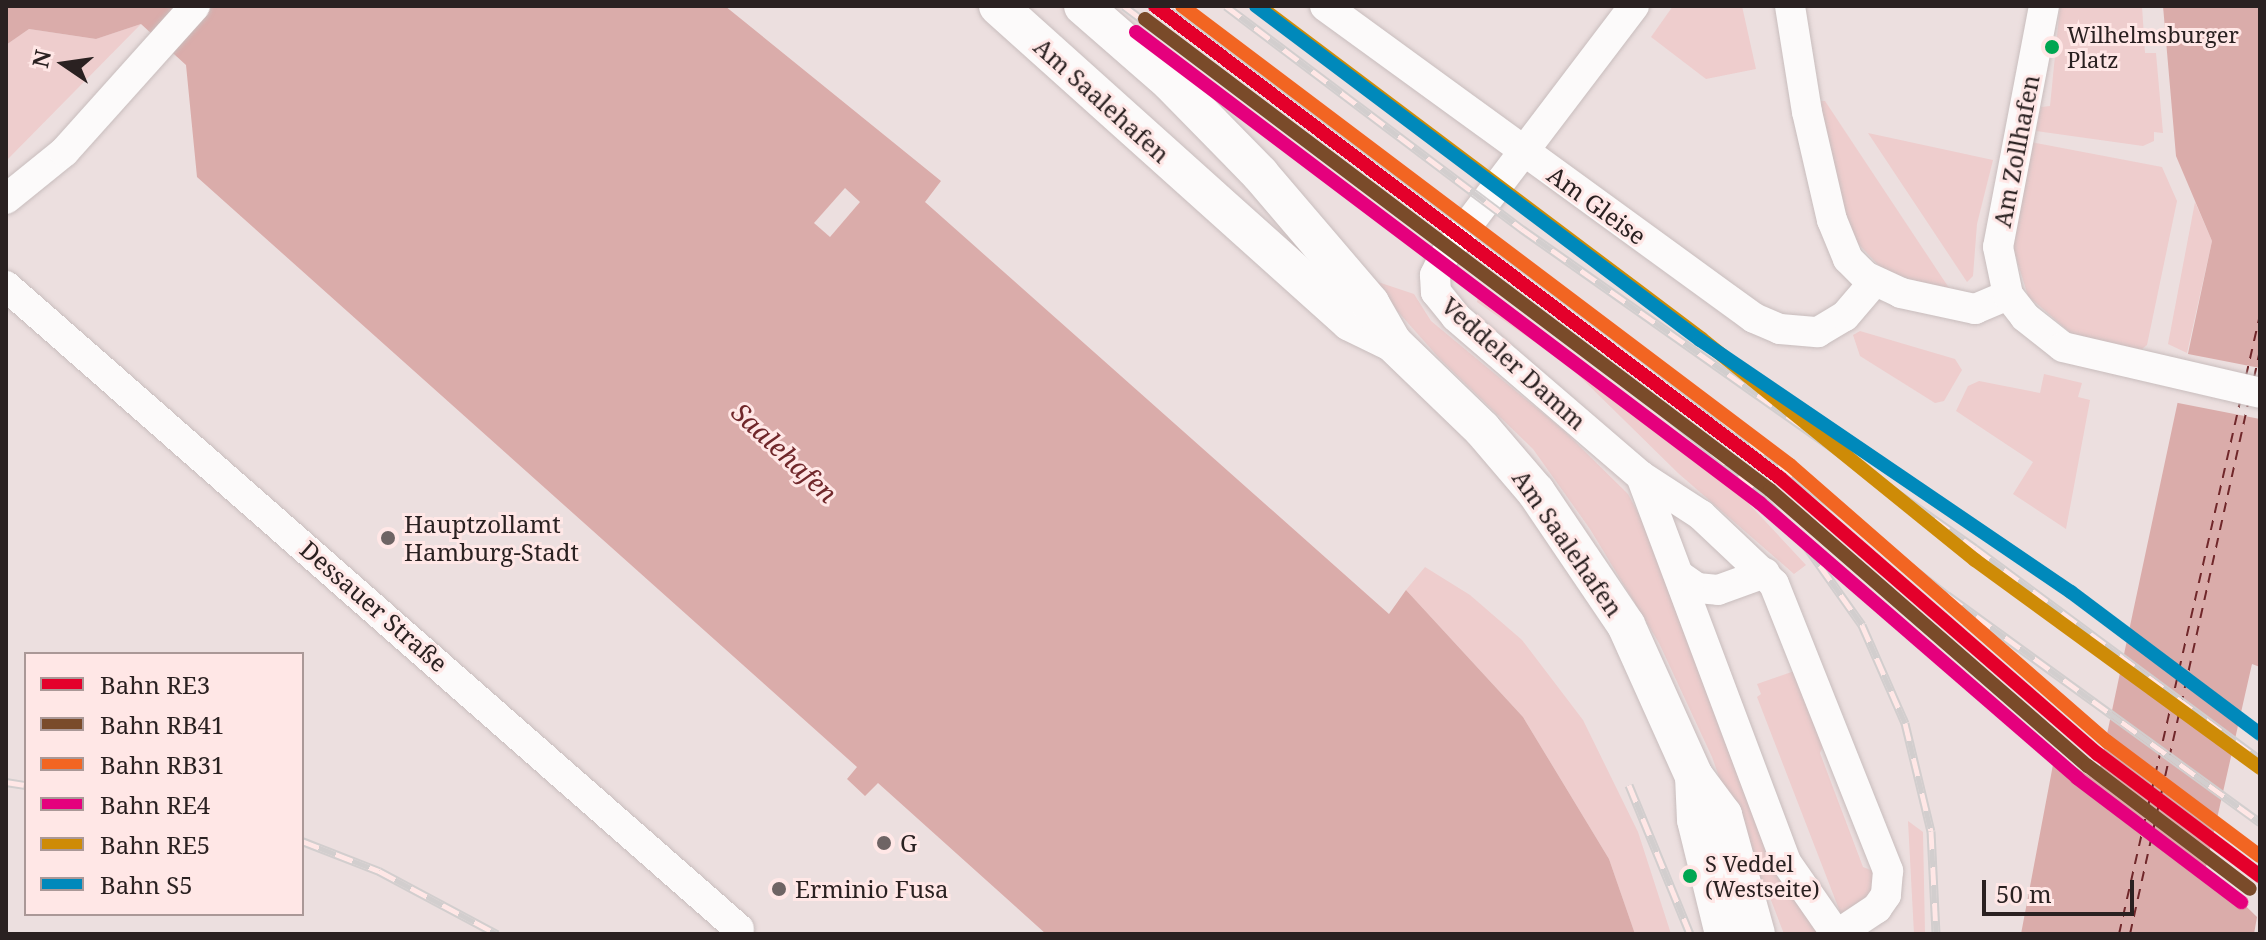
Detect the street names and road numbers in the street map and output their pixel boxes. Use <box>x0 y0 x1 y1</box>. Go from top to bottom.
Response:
street label: Am Saalehafen <box>1028 32 1176 168</box>
street label: Am Zollhafen <box>1987 72 2045 230</box>
street label: Am Gleise <box>1542 160 1652 250</box>
street label: Veddeler Damm <box>1436 291 1592 435</box>
street label: Am Saalehafen <box>1507 464 1629 622</box>
street label: Dessauer Straße <box>295 534 453 678</box>

